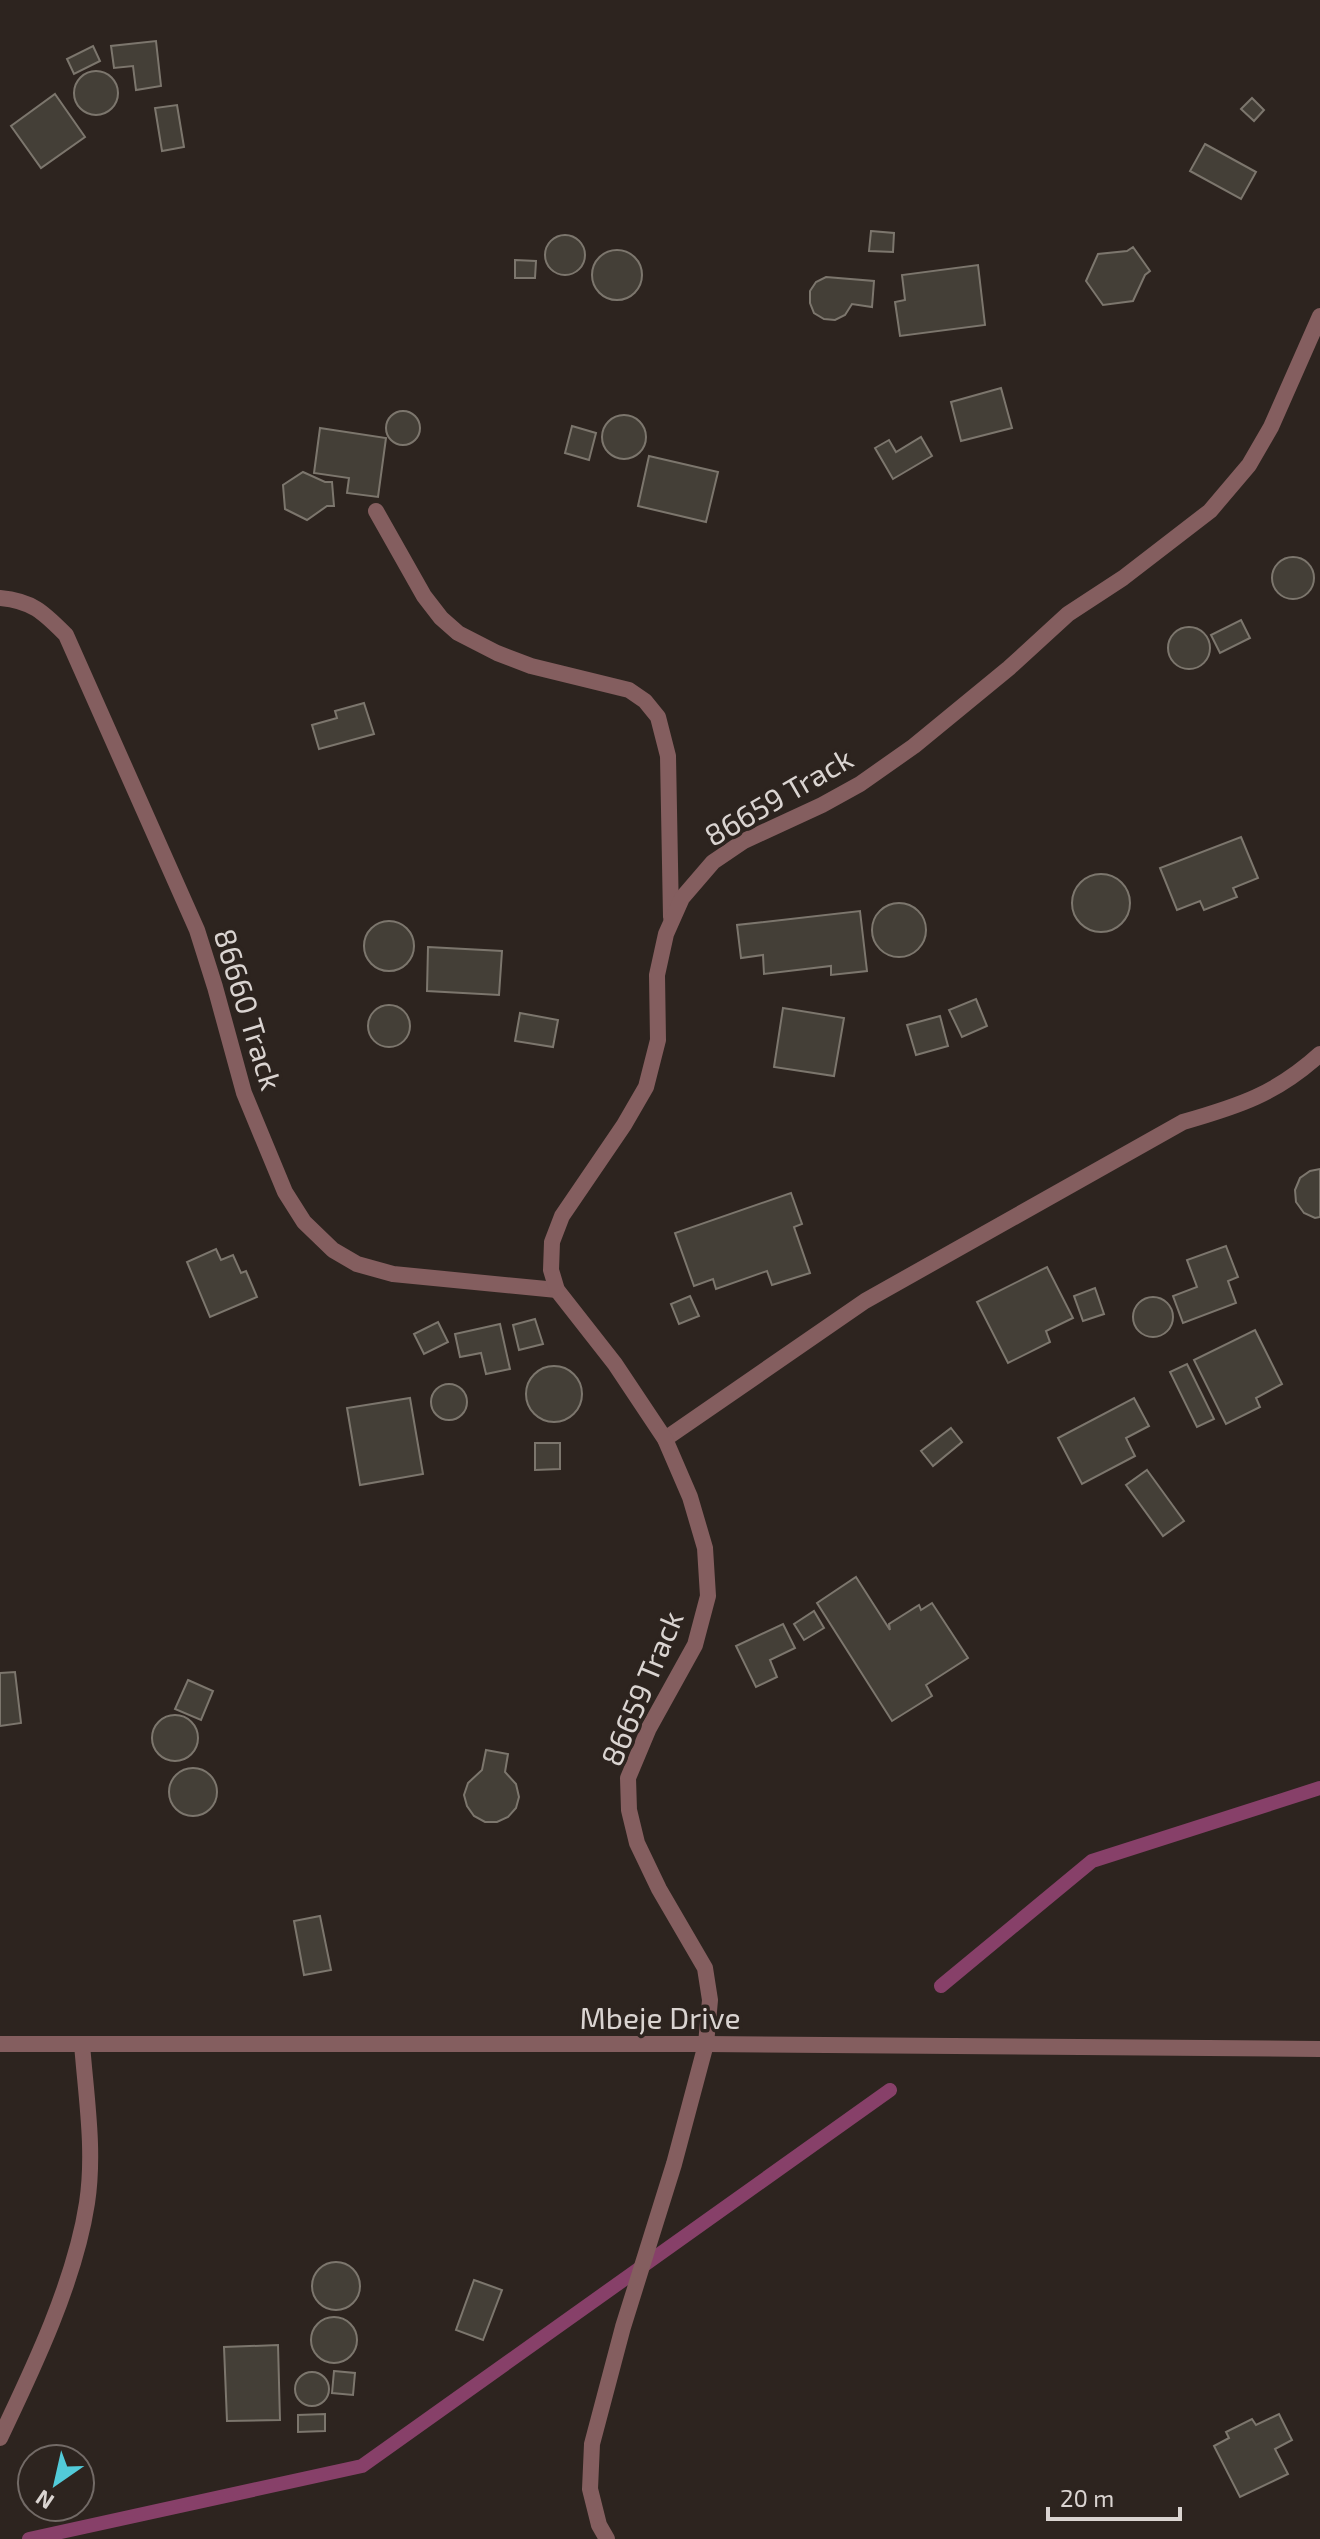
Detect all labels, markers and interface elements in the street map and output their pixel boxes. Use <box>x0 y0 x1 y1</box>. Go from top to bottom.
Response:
street label: 86659 Track <box>698 739 858 853</box>
street label: 86660 Track <box>207 924 291 1094</box>
street label: 86659 Track <box>592 1605 690 1771</box>
street label: Mbeje Drive <box>579 1999 741 2035</box>
north arrow <box>16 2443 96 2523</box>
scale bar <box>1048 2471 1180 2521</box>
text: 20 m <box>1060 2483 1114 2512</box>
text: N <box>30 2485 58 2516</box>

